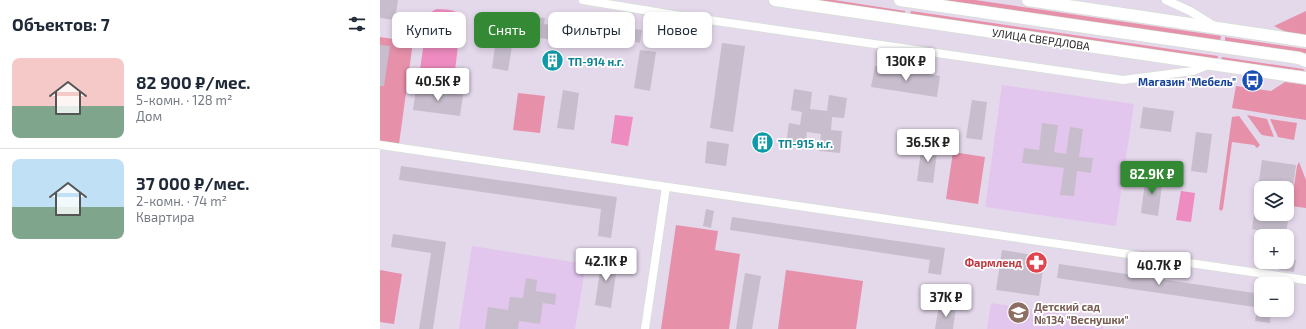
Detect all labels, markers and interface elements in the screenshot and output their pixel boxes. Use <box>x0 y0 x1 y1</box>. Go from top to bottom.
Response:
chip: Купить <box>392 12 466 48</box>
chip: Снять <box>474 12 540 48</box>
chip: Фильтры <box>548 12 635 48</box>
chip: Новое <box>643 12 712 48</box>
icon: filters <box>346 13 368 35</box>
text: Объектов: 7 <box>12 14 110 34</box>
street label: УЛИЦА СВЕРДЛОВА <box>991 26 1091 52</box>
building icon: ТП-914 н.г. <box>540 48 566 74</box>
pin: 130K ₽ <box>873 48 939 82</box>
text: 130K ₽ <box>886 53 926 69</box>
place label: ТП-914 н.г. <box>568 55 624 68</box>
pin: 40.5K ₽ <box>401 68 475 102</box>
bus stop icon: Магазин "Мебель" <box>1239 68 1265 94</box>
text: 82 900 ₽/мес. <box>136 72 251 92</box>
text: 40.5K ₽ <box>415 73 461 89</box>
icon: home <box>44 74 92 122</box>
place label: Магазин "Мебель" <box>1138 75 1236 88</box>
text: 5-комн. · 128 m² <box>136 92 232 108</box>
text: Дом <box>136 108 162 124</box>
pin: 36.5K ₽ <box>891 129 965 163</box>
building icon: ТП-915 н.г. <box>749 130 775 156</box>
text: 36.5K ₽ <box>906 134 950 150</box>
place label: ТП-915 н.г. <box>778 137 833 150</box>
pin: 82.9K ₽ <box>1115 161 1189 195</box>
text: 82.9K ₽ <box>1129 166 1175 182</box>
text: 37 000 ₽/мес. <box>136 173 249 193</box>
icon: home <box>44 175 92 223</box>
map controls <box>1254 181 1294 317</box>
button: layers <box>1254 181 1294 221</box>
text: 2-комн. · 74 m² <box>136 193 227 209</box>
text: Квартира <box>136 209 195 225</box>
button: + <box>1254 229 1294 269</box>
pin: 42.1K ₽ <box>569 248 643 282</box>
pharmacy icon: Фармленд <box>1024 249 1050 275</box>
pin: 40.7K ₽ <box>1122 252 1196 286</box>
text: 42.1K ₽ <box>585 253 627 269</box>
place label: Фармленд <box>965 256 1022 269</box>
text: 40.7K ₽ <box>1137 257 1181 273</box>
button: − <box>1254 277 1294 317</box>
pin: 37K ₽ <box>918 284 974 318</box>
text: 37K ₽ <box>930 289 962 305</box>
school or university icon: Детский сад №134 "Веснушки" <box>1005 299 1031 325</box>
place label: Детский сад №134 "Веснушки" <box>1034 300 1129 326</box>

